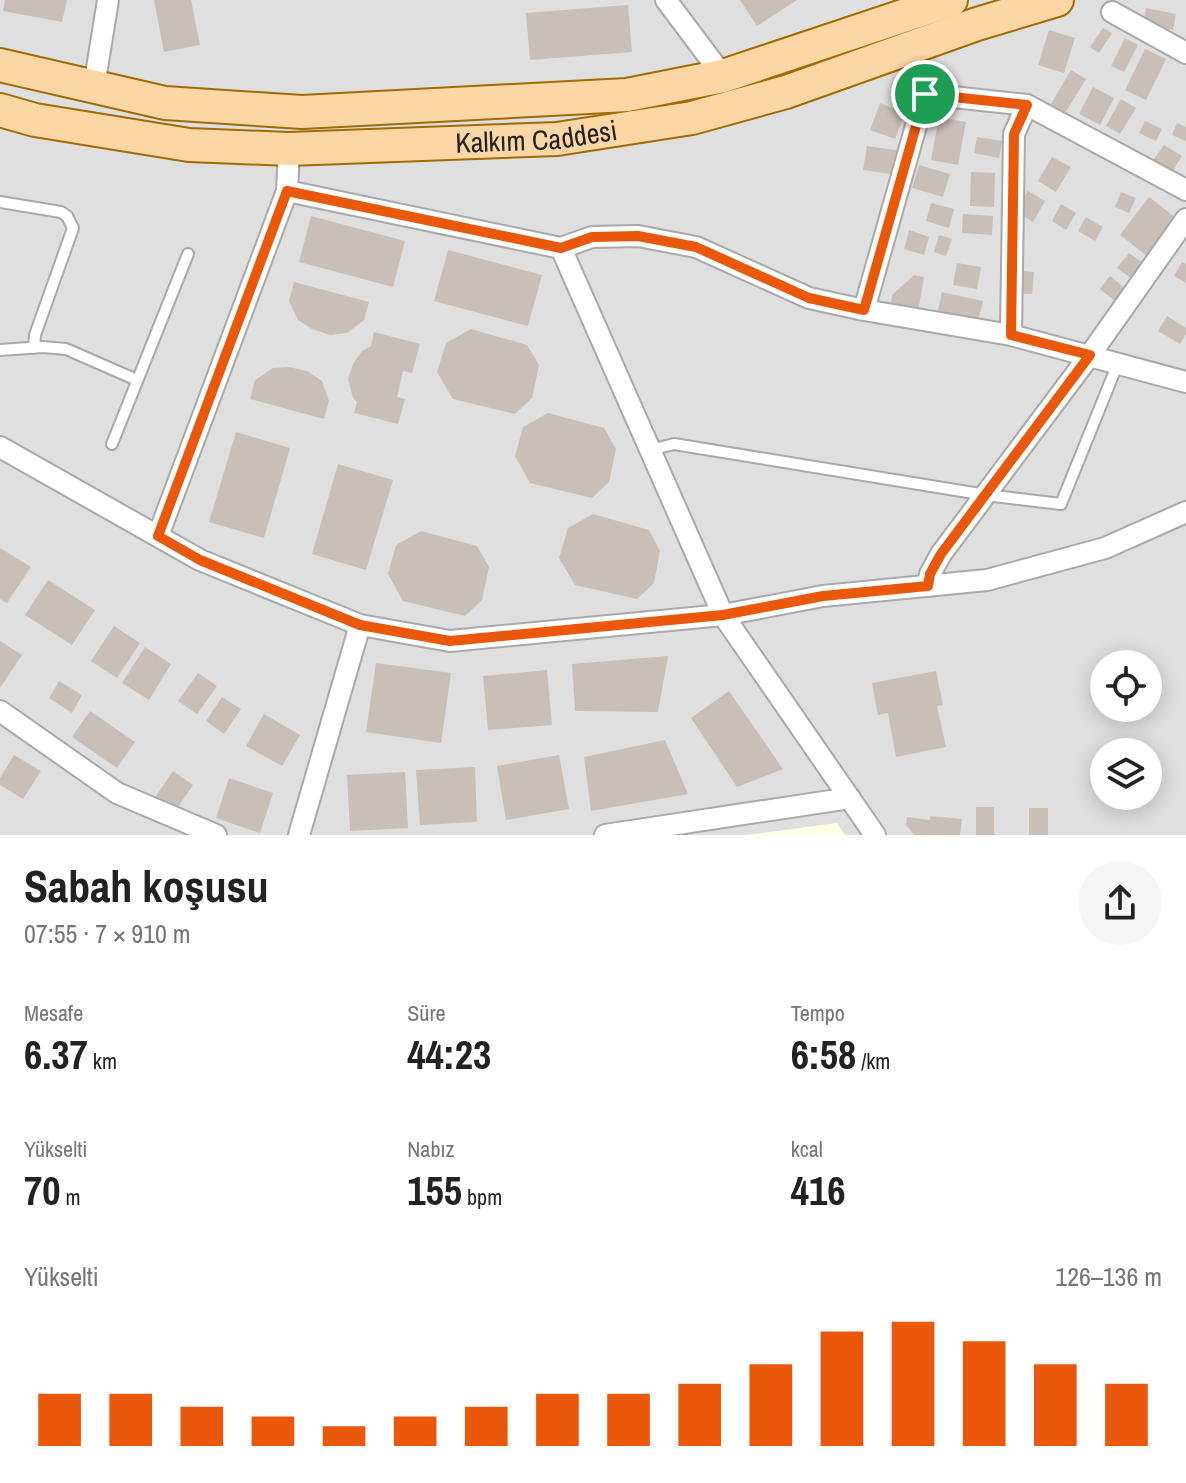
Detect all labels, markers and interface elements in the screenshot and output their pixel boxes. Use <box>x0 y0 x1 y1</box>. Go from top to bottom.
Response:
pin <box>891 60 959 128</box>
icon: arrive <box>903 72 947 116</box>
street label: Kalkım Caddesi <box>455 111 620 162</box>
map controls <box>1090 650 1162 810</box>
button: locate <box>1090 650 1162 722</box>
button: layers <box>1090 738 1162 810</box>
text: Sabah koşusu <box>24 856 269 916</box>
button: share <box>1078 861 1162 945</box>
text: 07:55 · 7 × 910 m <box>24 916 191 951</box>
text: Mesafe <box>24 998 83 1028</box>
text: Süre <box>407 998 445 1028</box>
text: Tempo <box>791 998 845 1028</box>
text: 6.37 <box>24 1028 88 1081</box>
text: 44:23 <box>407 1028 491 1081</box>
text: 6:58 <box>791 1028 856 1081</box>
text: km <box>88 1046 117 1076</box>
text: /km <box>856 1046 890 1076</box>
text: Yükselti <box>24 1134 87 1164</box>
text: Nabız <box>407 1134 454 1164</box>
text: kcal <box>791 1134 823 1164</box>
text: 70 <box>24 1164 60 1217</box>
text: 155 <box>407 1164 462 1217</box>
text: 416 <box>791 1164 845 1217</box>
text: m <box>60 1182 81 1212</box>
text: bpm <box>462 1182 502 1212</box>
text: Yükselti <box>24 1259 99 1294</box>
text: 126–136 m <box>1055 1259 1162 1294</box>

